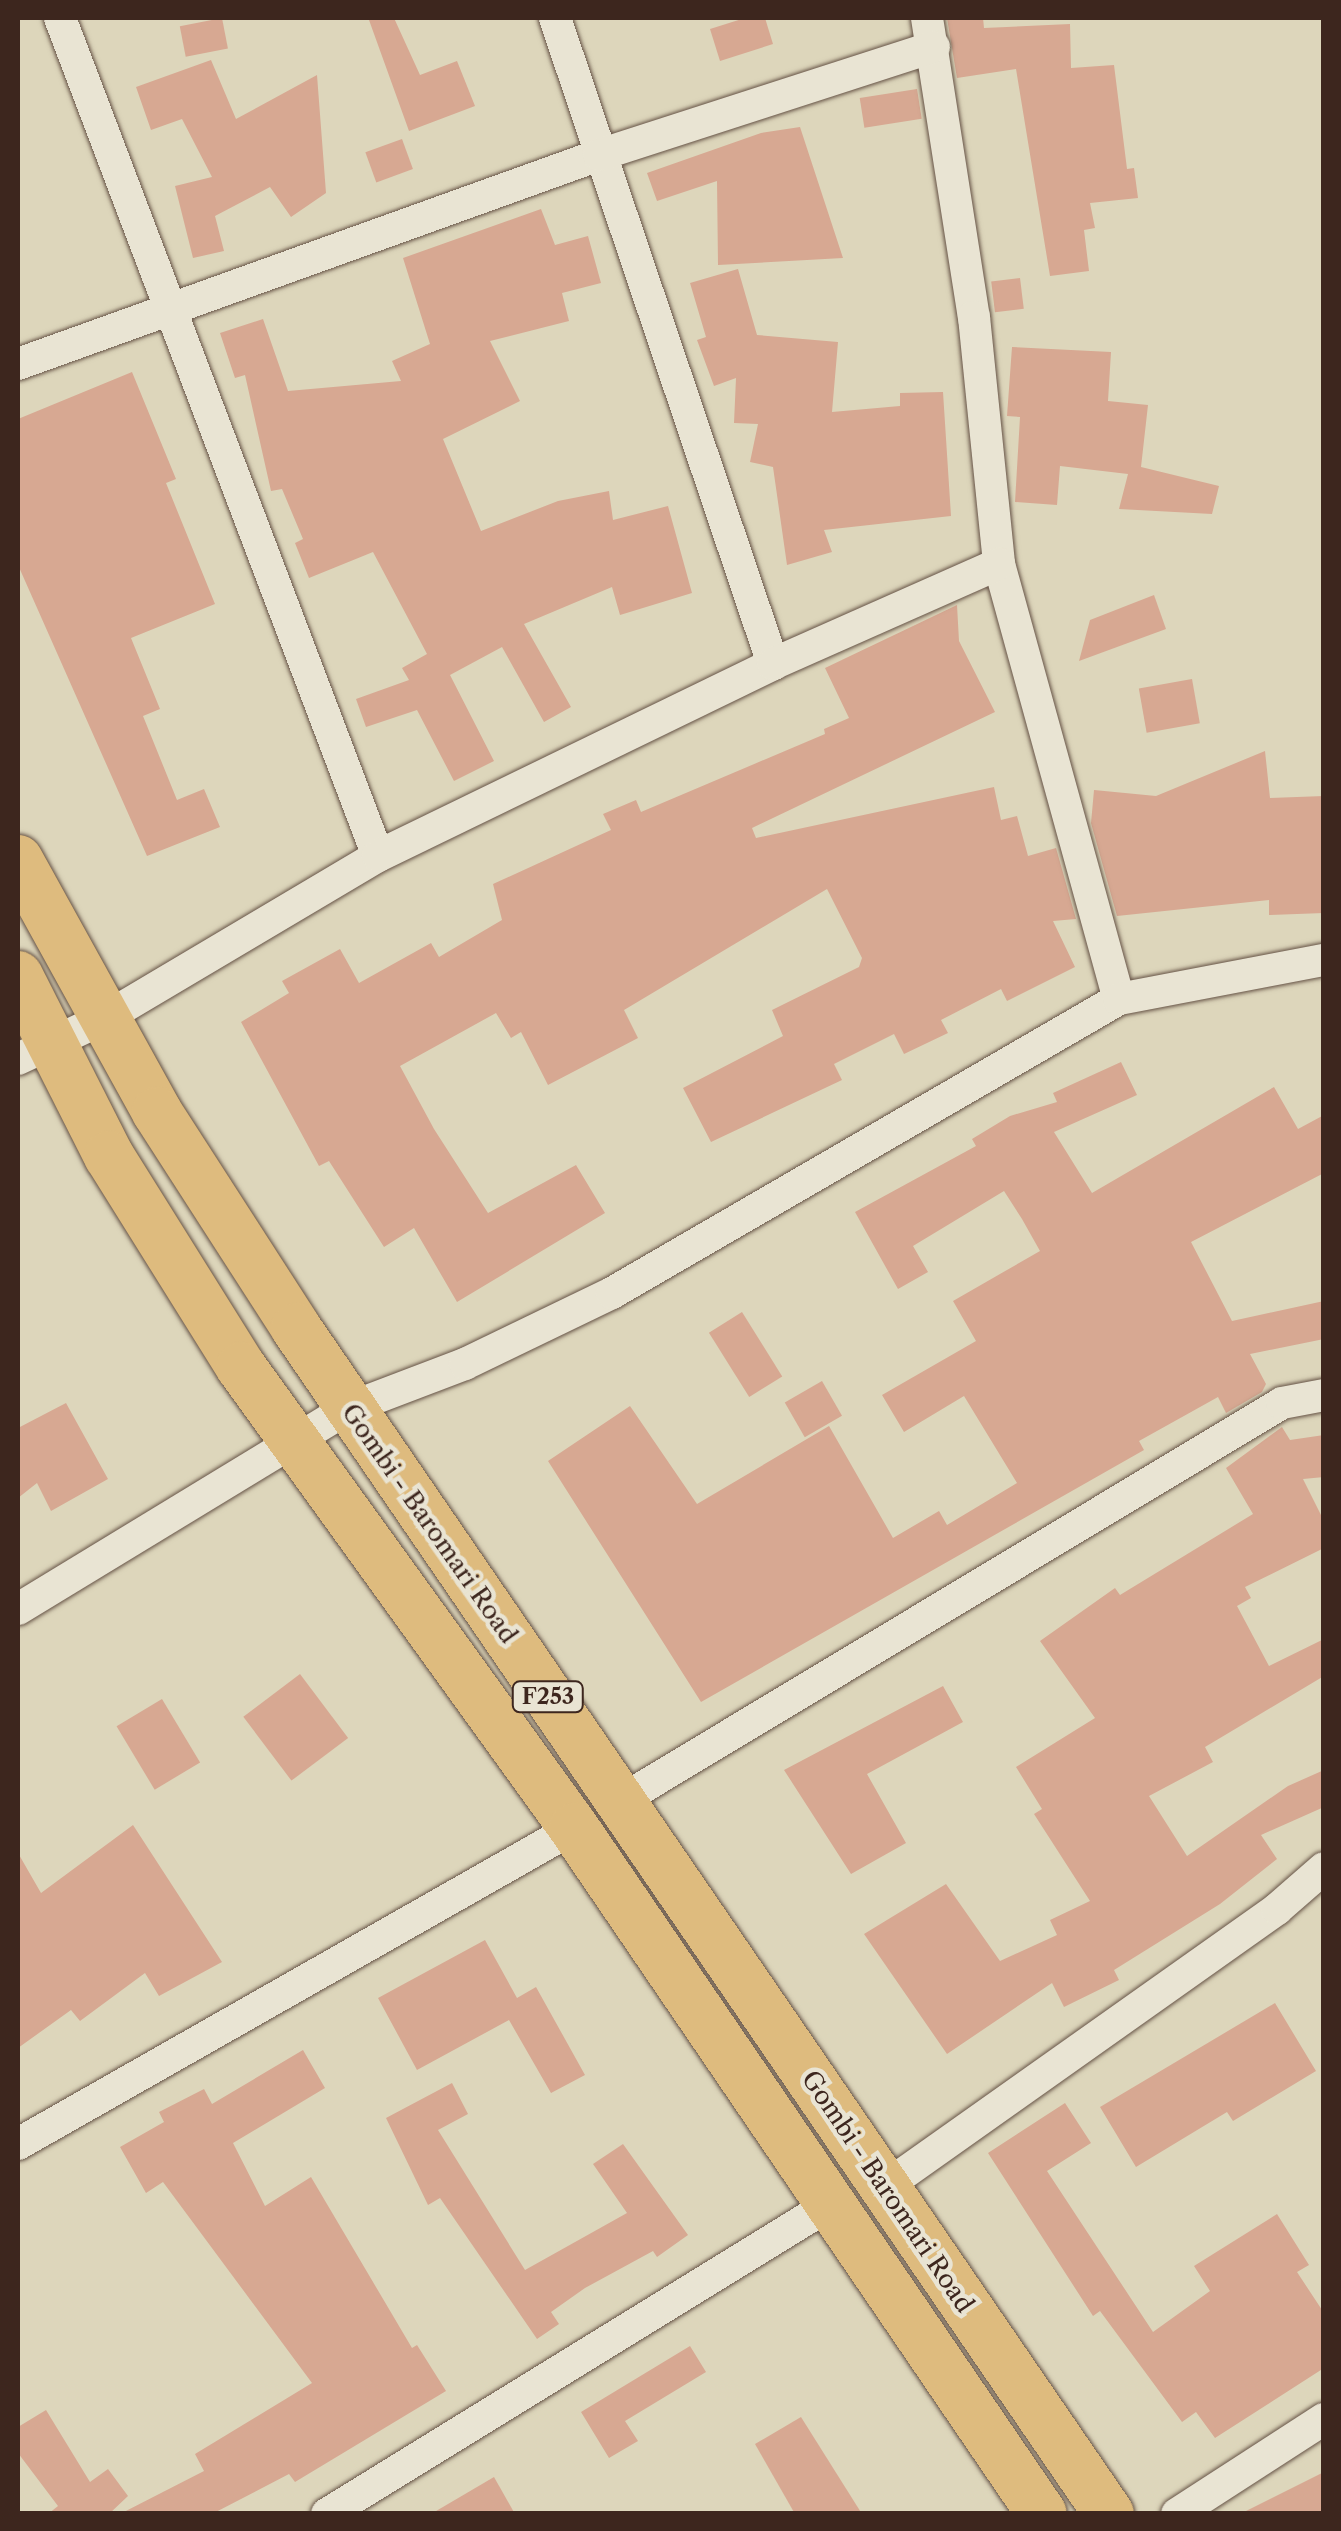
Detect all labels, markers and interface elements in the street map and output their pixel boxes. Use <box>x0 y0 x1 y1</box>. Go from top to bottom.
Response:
street label: Gombi - Baromari Road <box>335 1398 523 1650</box>
road number: F253 <box>510 1680 586 1714</box>
street label: Gombi - Baromari Road <box>795 2065 979 2319</box>

